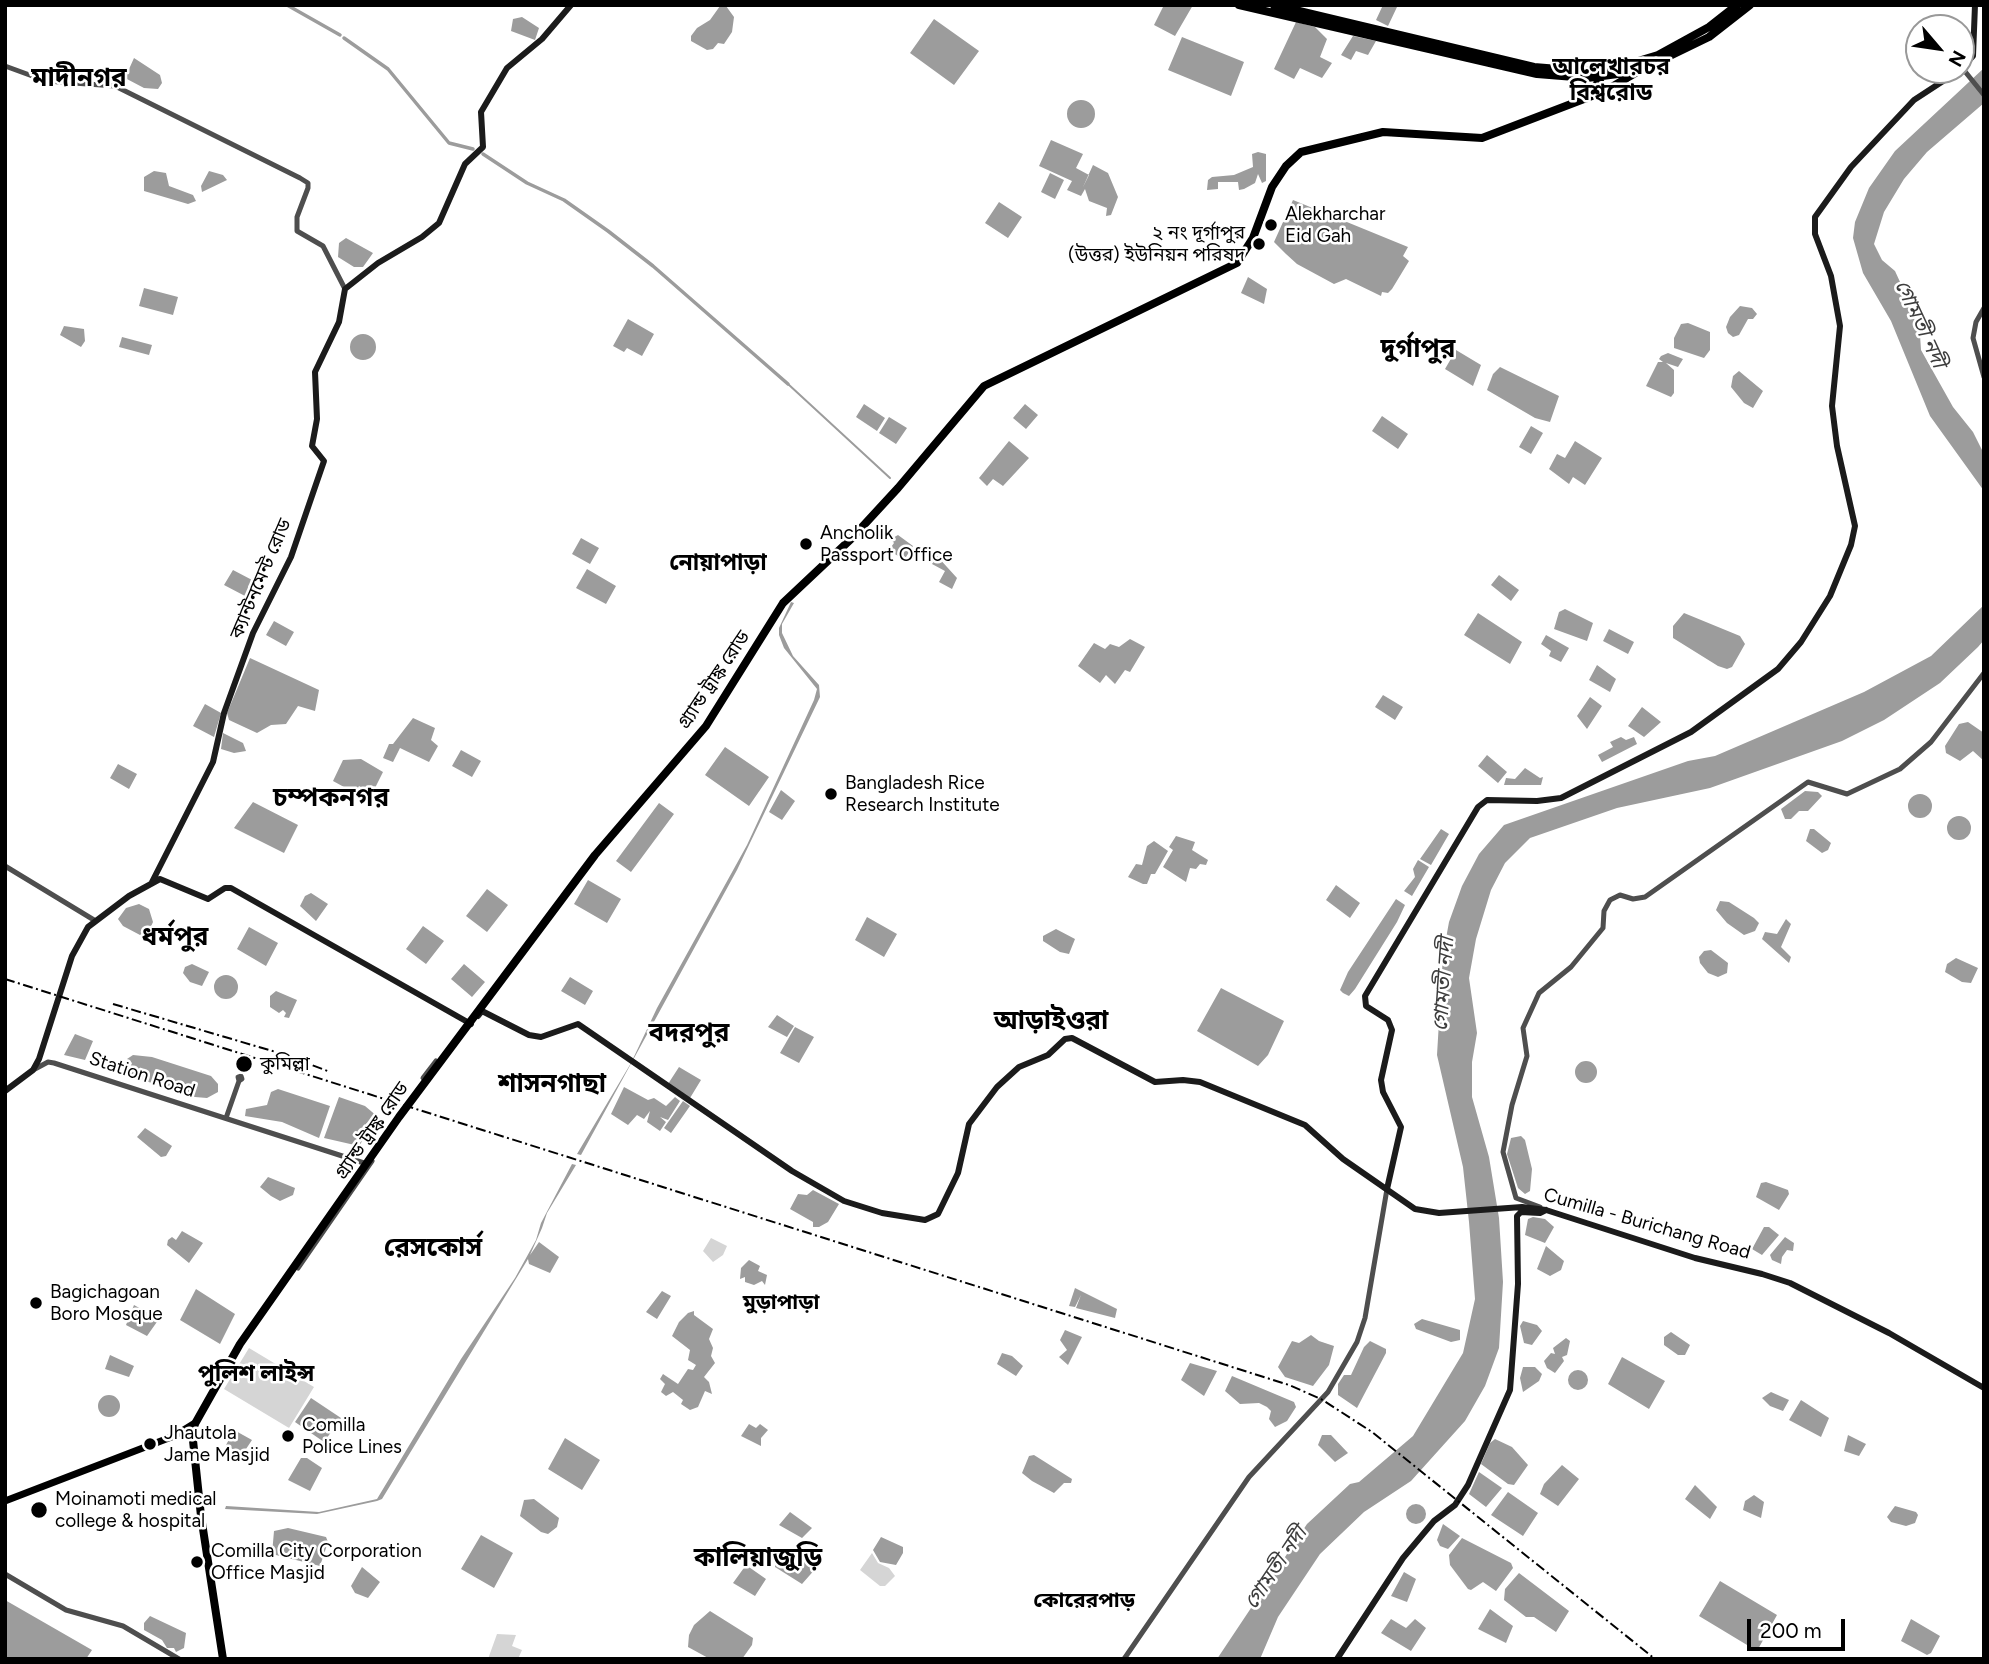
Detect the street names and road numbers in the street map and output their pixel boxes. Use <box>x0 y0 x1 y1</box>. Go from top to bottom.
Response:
street label: ক্যান্টনমেন্ট রোড <box>225 515 297 643</box>
street label: গ্র্যান্ড ট্রাঙ্ক রোড <box>673 627 755 733</box>
street label: Station Road <box>86 1047 198 1103</box>
street label: গ্র্যান্ড ট্রাঙ্ক রোড <box>330 1078 414 1184</box>
street label: Cumilla - Burichang Road <box>1541 1184 1753 1264</box>

